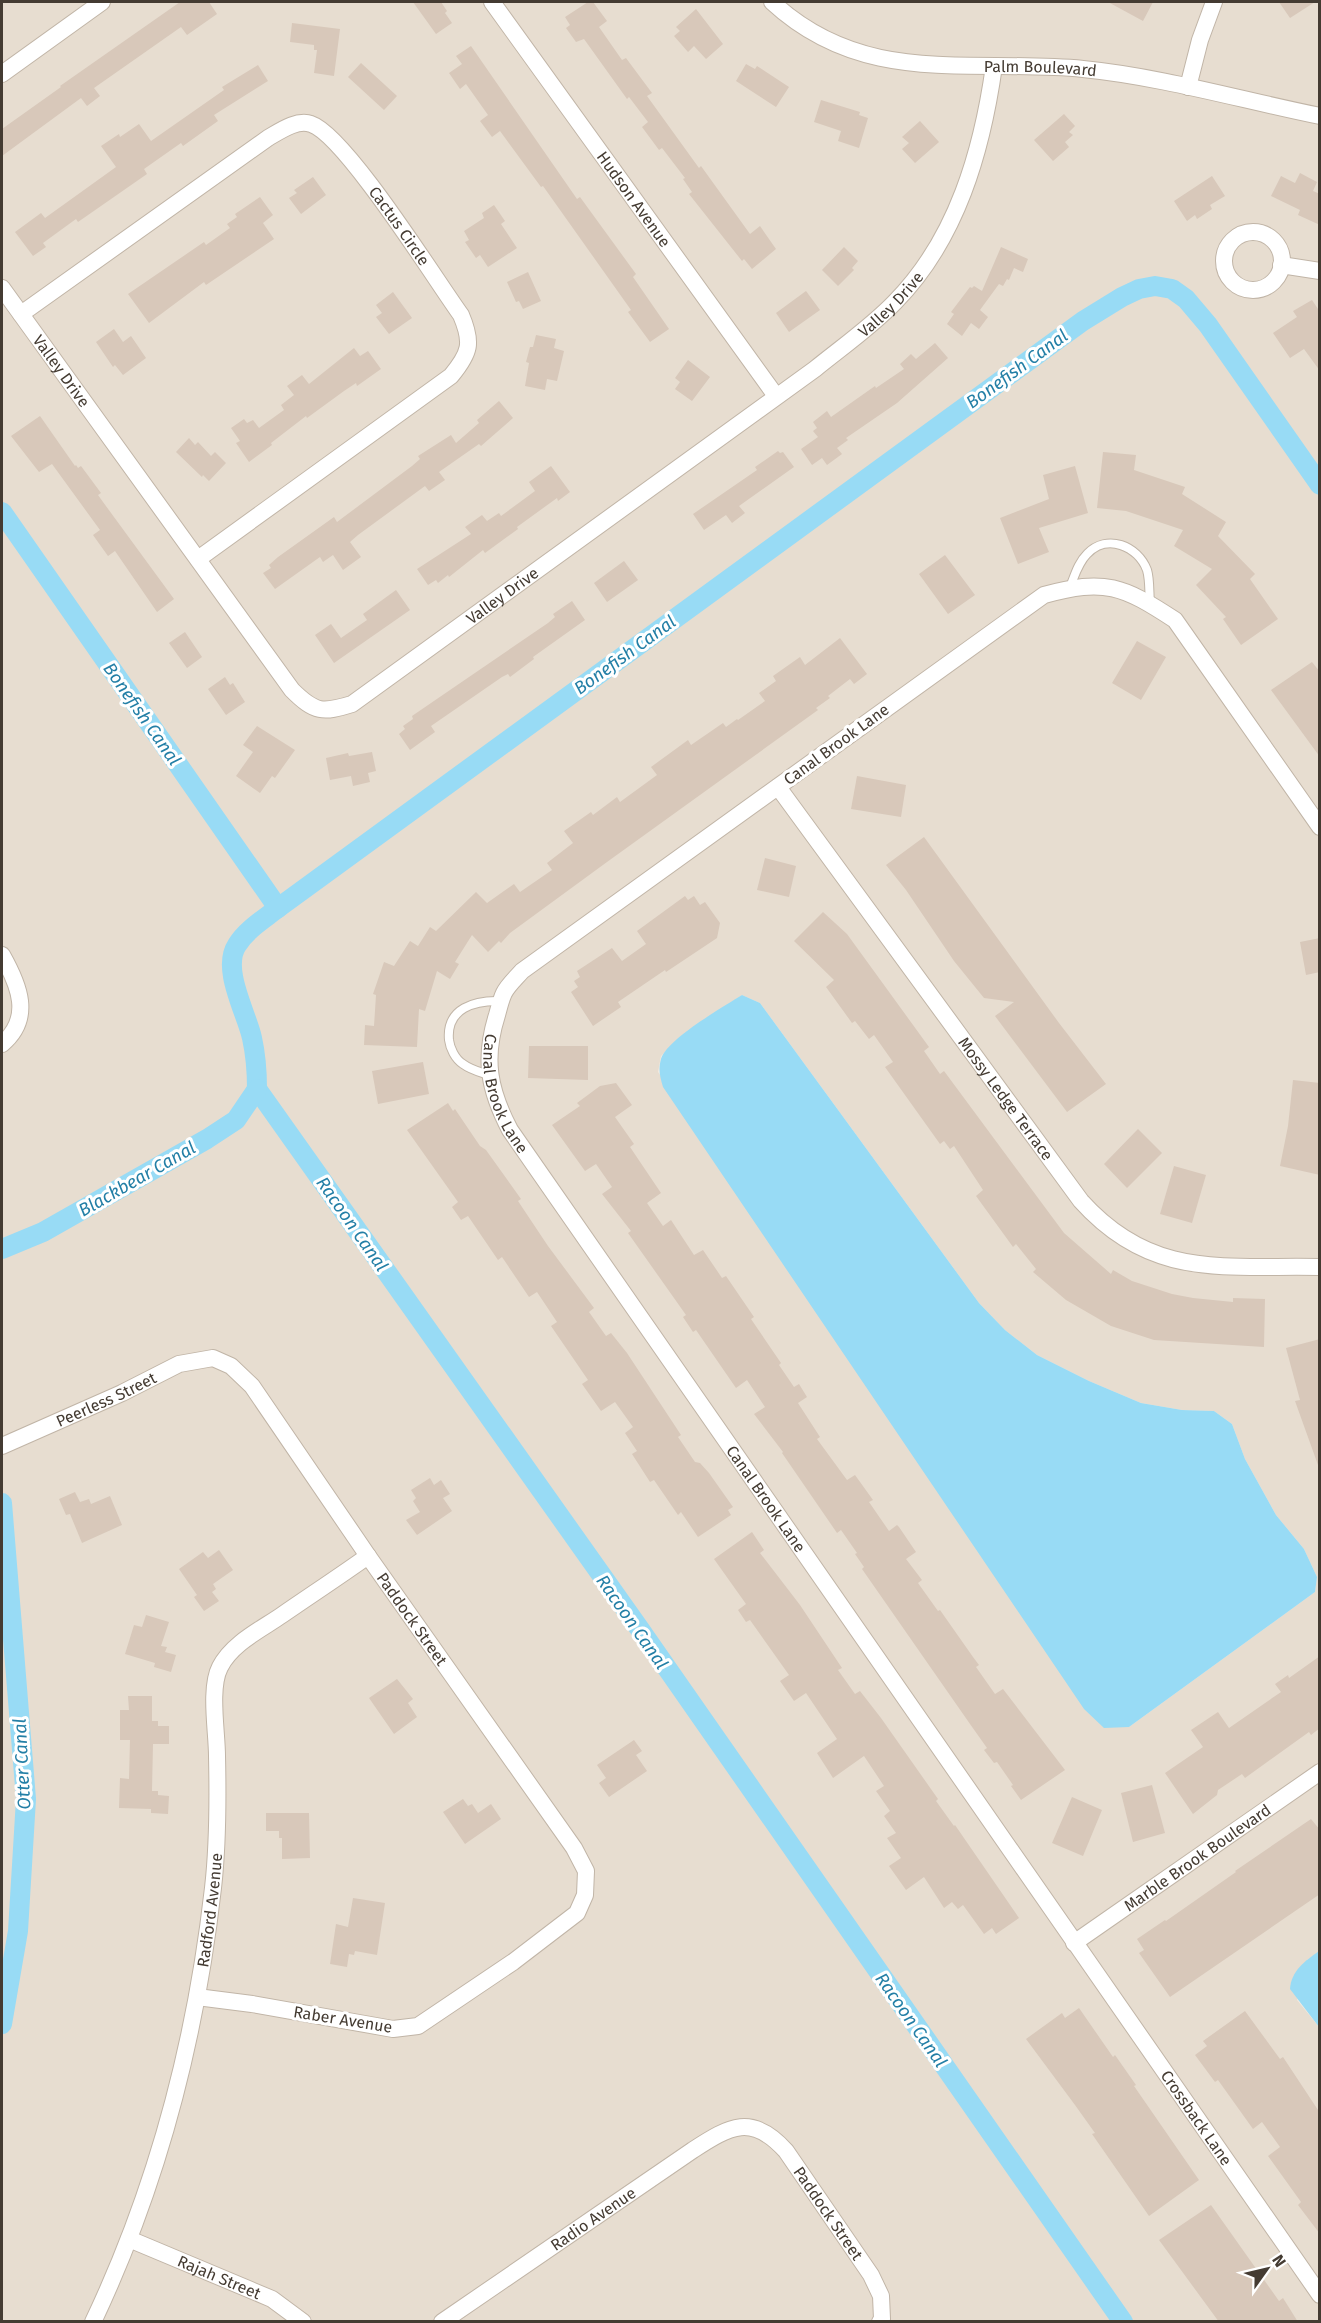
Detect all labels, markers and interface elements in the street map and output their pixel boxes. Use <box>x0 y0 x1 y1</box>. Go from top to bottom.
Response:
street label: Palm Boulevard <box>984 57 1098 80</box>
street label: Hudson Avenue <box>593 148 675 251</box>
street label: Cactus Circle <box>365 183 434 269</box>
street label: Valley Drive <box>855 268 927 341</box>
water label: Bonefish Canal <box>962 325 1072 413</box>
street label: Valley Drive <box>29 331 94 411</box>
street label: Valley Drive <box>463 563 542 628</box>
water label: Bonefish Canal <box>570 611 680 699</box>
water label: Bonefish Canal <box>98 658 186 770</box>
street label: Canal Brook Lane <box>780 700 893 789</box>
street label: Canal Brook Lane <box>479 1032 532 1157</box>
street label: Mossy Ledge Terrace <box>954 1033 1057 1164</box>
water label: Blackbear Canal <box>75 1137 199 1221</box>
water label: Racoon Canal <box>311 1172 393 1276</box>
street label: Peerless Street <box>53 1368 160 1431</box>
street label: Canal Brook Lane <box>722 1442 810 1556</box>
street label: Paddock Street <box>373 1569 451 1669</box>
water label: Racoon Canal <box>591 1570 673 1674</box>
water label: Otter Canal <box>9 1718 35 1810</box>
street label: Marble Brook Boulevard <box>1120 1800 1274 1915</box>
street label: Radford Avenue <box>193 1852 226 1969</box>
water label: Racoon Canal <box>870 1968 952 2072</box>
street label: Raber Avenue <box>292 2002 394 2037</box>
street label: Crossback Lane <box>1157 2067 1236 2169</box>
street label: Paddock Street <box>789 2163 867 2264</box>
street label: Radio Avenue <box>547 2183 639 2255</box>
north arrow <box>1237 2239 1297 2299</box>
text: N <box>1268 2251 1290 2271</box>
street label: Rajah Street <box>175 2252 264 2303</box>

